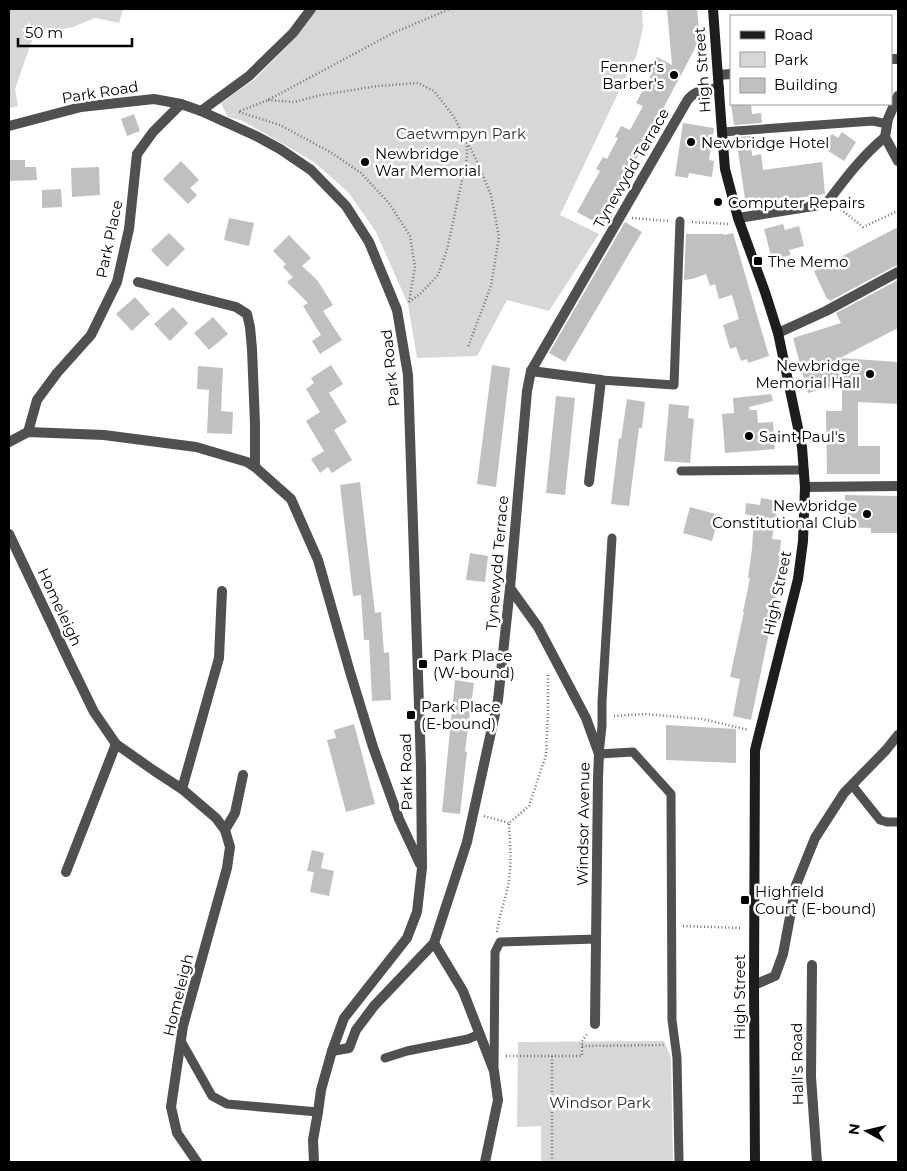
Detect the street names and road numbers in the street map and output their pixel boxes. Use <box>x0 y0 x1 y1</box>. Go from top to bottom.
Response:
street label: High Street <box>690 26 714 114</box>
street label: Park Road <box>60 77 140 107</box>
street label: Tynewydd Terrace <box>589 105 673 231</box>
street label: Park Place <box>91 198 127 280</box>
street label: Park Road <box>377 329 403 407</box>
street label: Tynewydd Terrace <box>482 495 512 631</box>
street label: High Street <box>759 549 795 637</box>
street label: Homeleigh <box>34 565 86 649</box>
street label: Park Road <box>396 733 416 811</box>
street label: Windsor Avenue <box>572 762 594 886</box>
street label: Homeleigh <box>159 952 197 1038</box>
street label: High Street <box>730 954 749 1040</box>
street label: Hall's Road <box>787 1023 807 1105</box>

